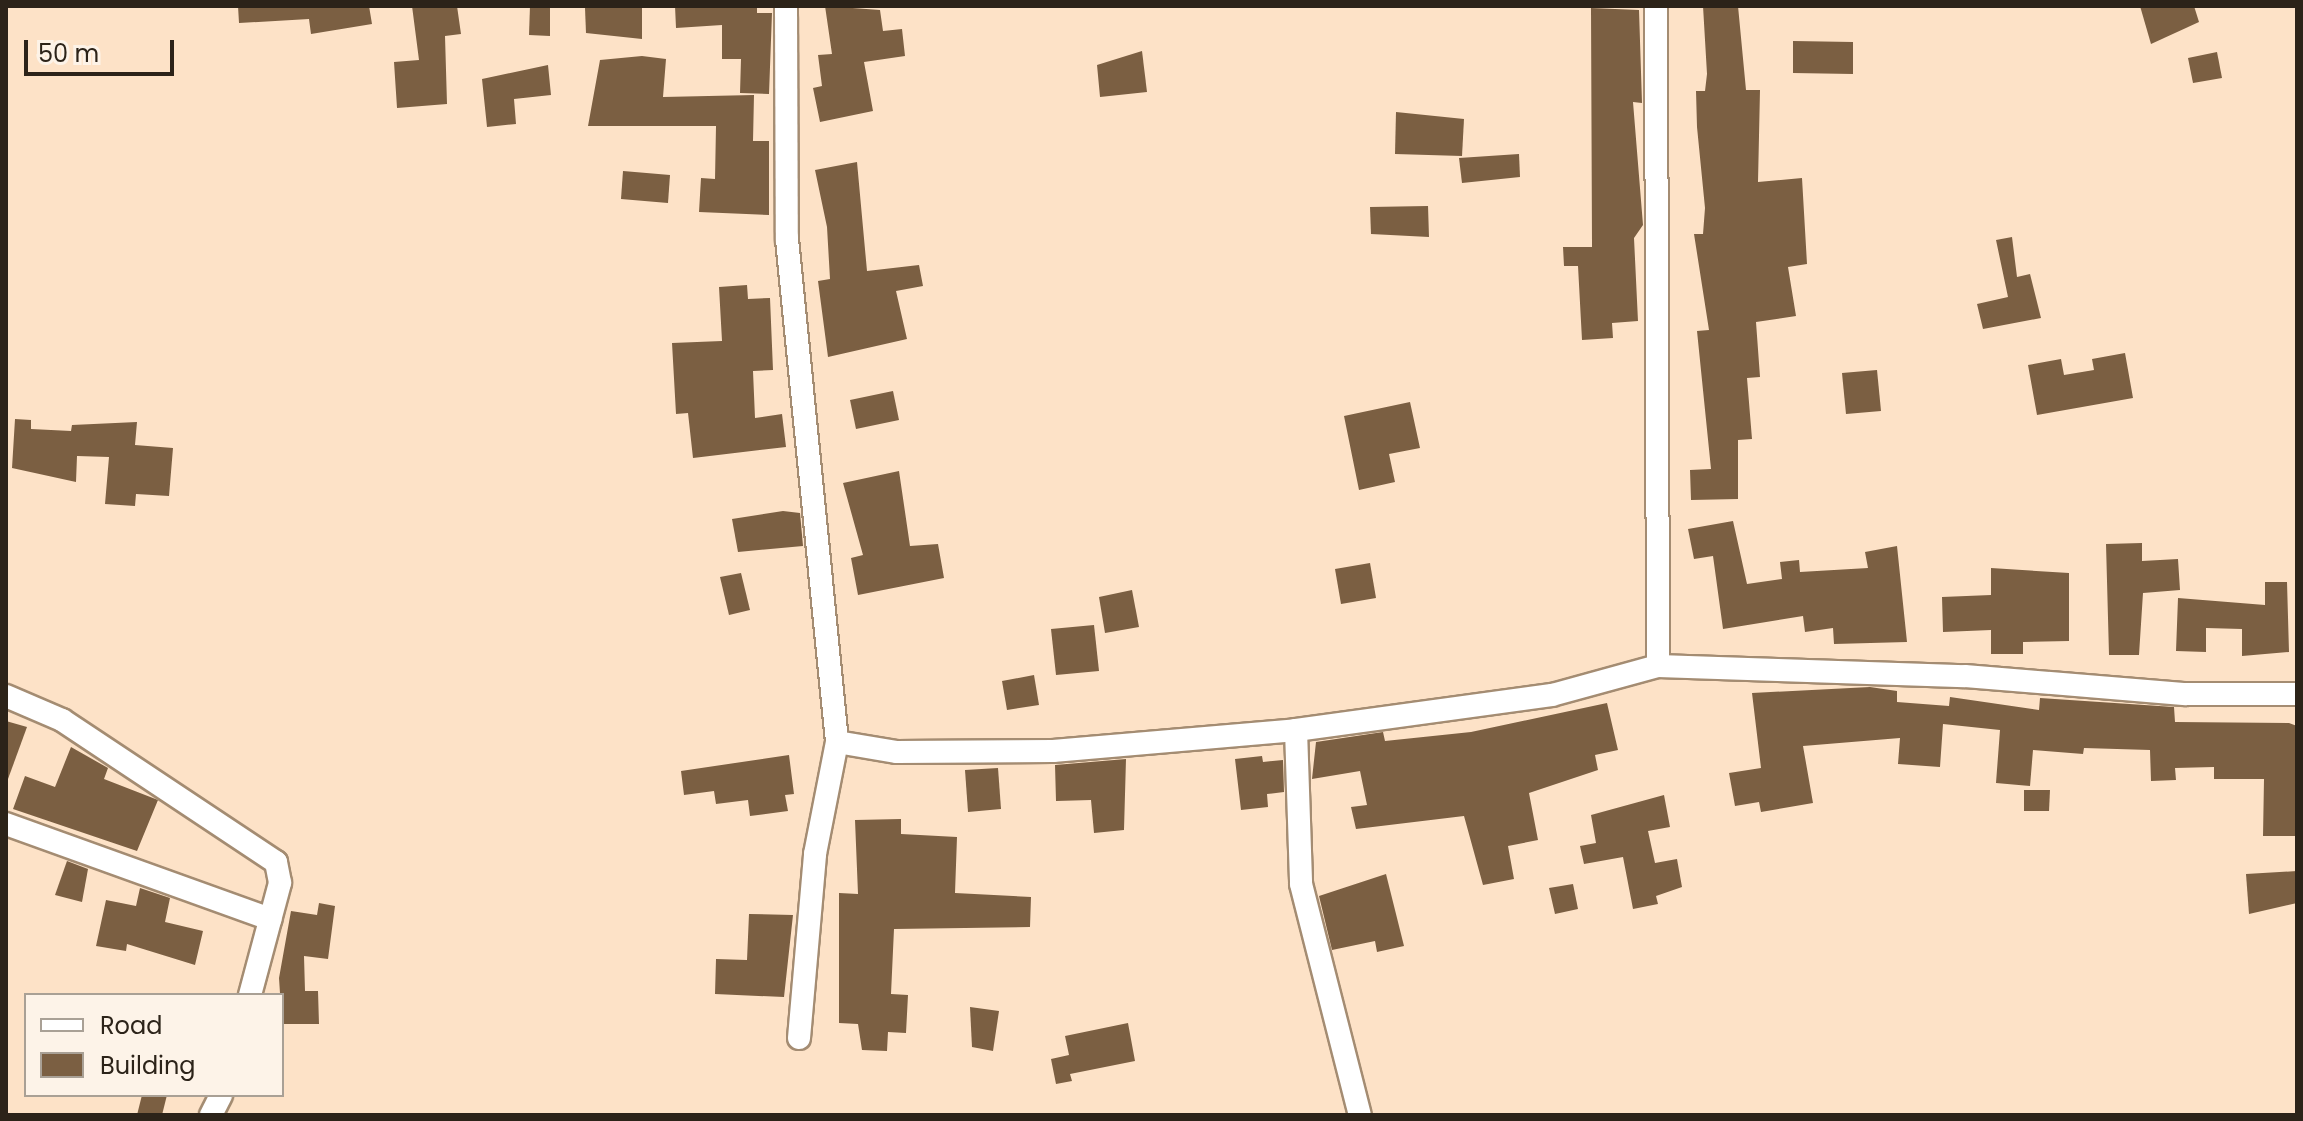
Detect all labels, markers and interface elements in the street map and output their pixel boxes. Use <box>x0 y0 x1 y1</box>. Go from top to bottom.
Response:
scale bar <box>28 24 178 74</box>
text: 50 m <box>38 37 99 70</box>
legend <box>24 993 284 1097</box>
text: Road <box>100 1009 162 1042</box>
text: Building <box>100 1049 196 1082</box>

